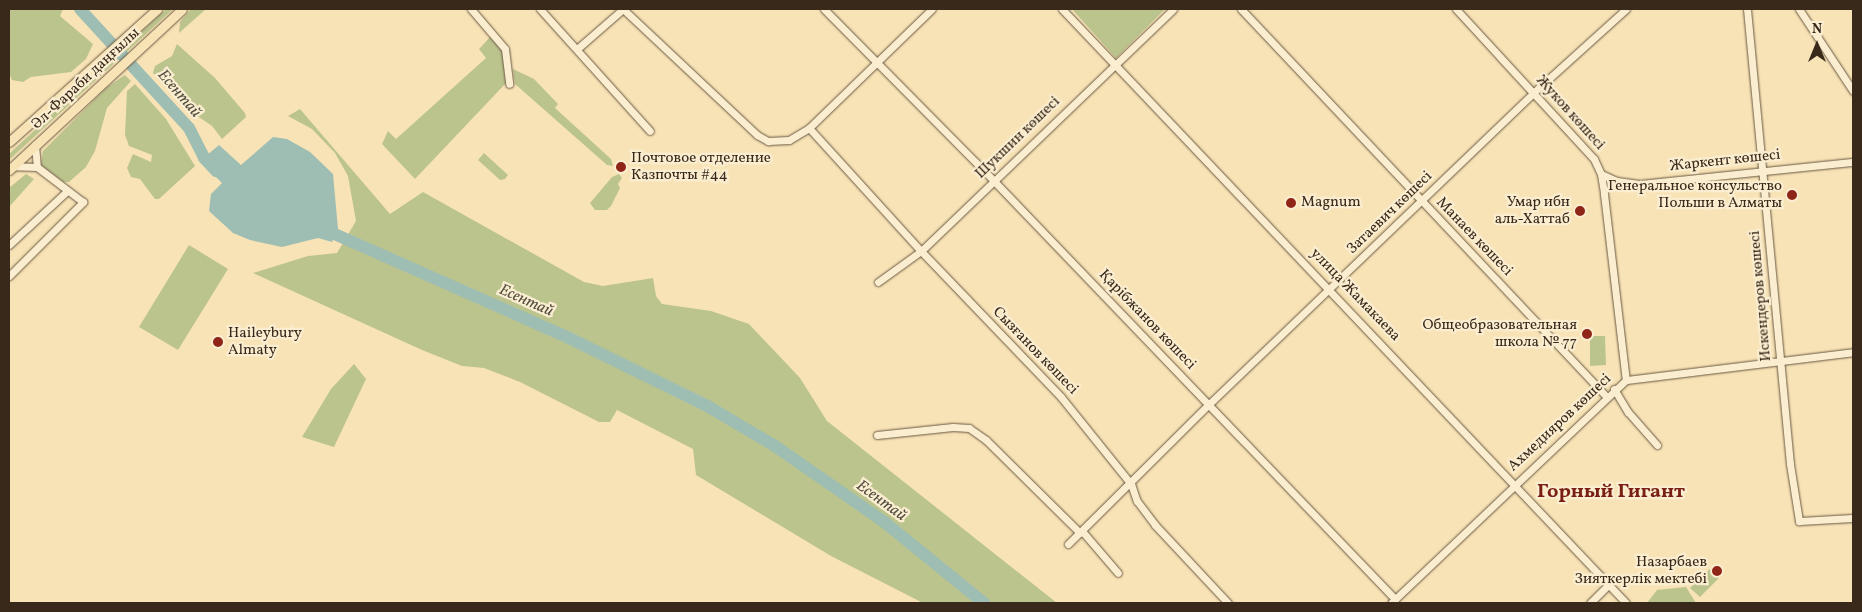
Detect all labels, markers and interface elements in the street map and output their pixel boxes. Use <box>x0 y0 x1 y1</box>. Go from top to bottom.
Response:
north arrow <box>1792 20 1842 70</box>
text: N <box>1812 20 1822 39</box>
street label: Әл-Фараби даңғылы <box>28 24 144 134</box>
water label: Есентай <box>153 66 205 122</box>
street label: Жуков көшесі <box>1532 72 1608 154</box>
street label: Шукшин көшесі <box>972 93 1064 183</box>
street label: Жаркент көшесі <box>1669 146 1781 176</box>
place label: Почтовое отделение Казпочты #44 <box>631 149 771 184</box>
marker: Почтовое отделение Казпочты #44 <box>615 161 627 173</box>
street label: Затаевич көшесі <box>1344 168 1436 258</box>
place label: Генеральное консульство Польши в Алматы <box>1608 177 1782 212</box>
marker: Генеральное консульство Польши в Алматы <box>1786 189 1798 201</box>
place label: Умар ибн аль-Хаттаб <box>1495 193 1570 228</box>
place label: Magnum <box>1301 194 1361 212</box>
street label: Манаев көшесі <box>1432 194 1516 280</box>
marker: Magnum <box>1285 197 1297 209</box>
marker: Умар ибн аль-Хаттаб <box>1574 205 1586 217</box>
street label: Искендеров көшесі <box>1746 230 1776 362</box>
street label: улица Жамакаева <box>1306 245 1404 345</box>
street label: Қарібжанов көшесі <box>1095 266 1199 374</box>
water label: Есентай <box>496 281 556 321</box>
street label: Сызғанов көшесі <box>989 303 1081 399</box>
place label: Общеобразовательная школа № 77 <box>1423 316 1577 351</box>
place label: Haileybury Almaty <box>228 324 302 359</box>
marker: Общеобразовательная школа № 77 <box>1581 328 1593 340</box>
marker: Haileybury Almaty <box>212 336 224 348</box>
street label: Ахмедияров көшесі <box>1505 370 1615 476</box>
water label: Есентай <box>852 476 910 526</box>
district label: Горный Гигант <box>1537 480 1685 504</box>
place label: Назарбаев Зияткерлік мектебі <box>1574 553 1707 588</box>
marker: Назарбаев Зияткерлік мектебі <box>1711 565 1723 577</box>

